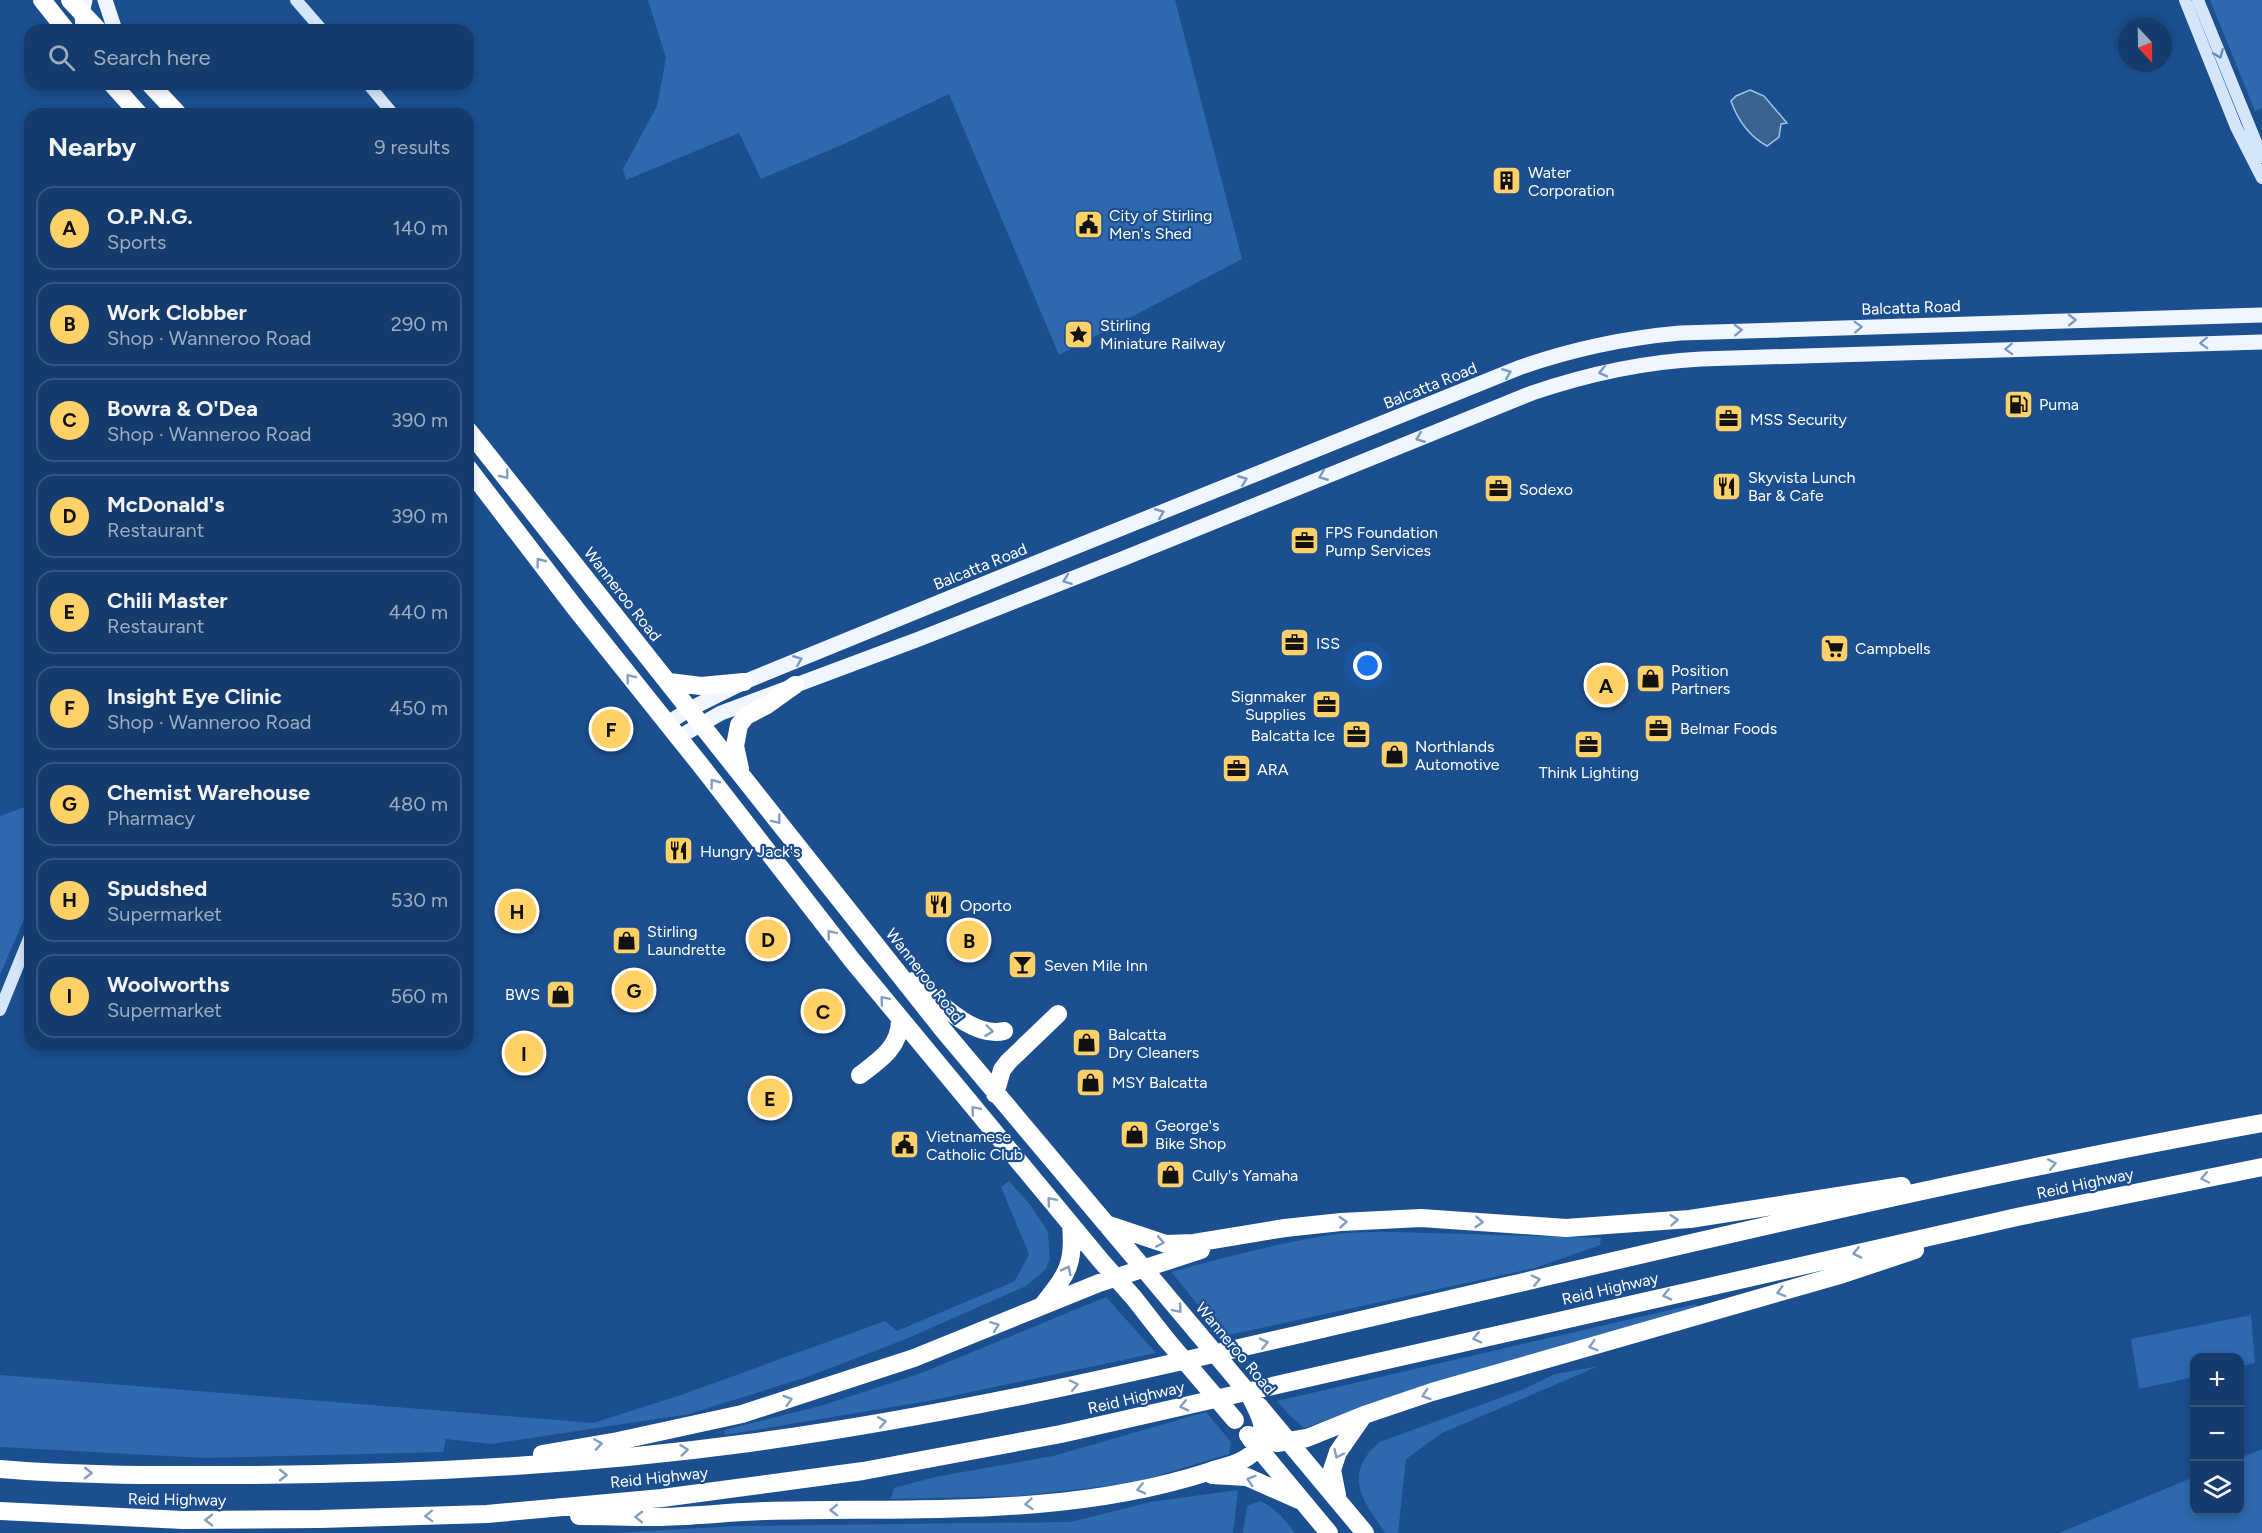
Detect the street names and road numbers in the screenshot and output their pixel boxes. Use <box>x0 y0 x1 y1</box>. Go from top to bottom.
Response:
street label: Balcatta Road <box>1861 296 1961 319</box>
street label: Balcatta Road <box>1381 358 1480 413</box>
street label: Balcatta Road <box>931 539 1030 594</box>
street label: Wanneroo Road <box>580 543 665 645</box>
street label: Wanneroo Road <box>882 924 967 1026</box>
street label: Reid Highway <box>2035 1164 2136 1203</box>
street label: Reid Highway <box>1560 1268 1661 1309</box>
street label: Wanneroo Road <box>1192 1298 1280 1398</box>
street label: Reid Highway <box>1086 1377 1187 1418</box>
street label: Reid Highway <box>609 1463 710 1492</box>
street label: Reid Highway <box>128 1489 227 1510</box>

